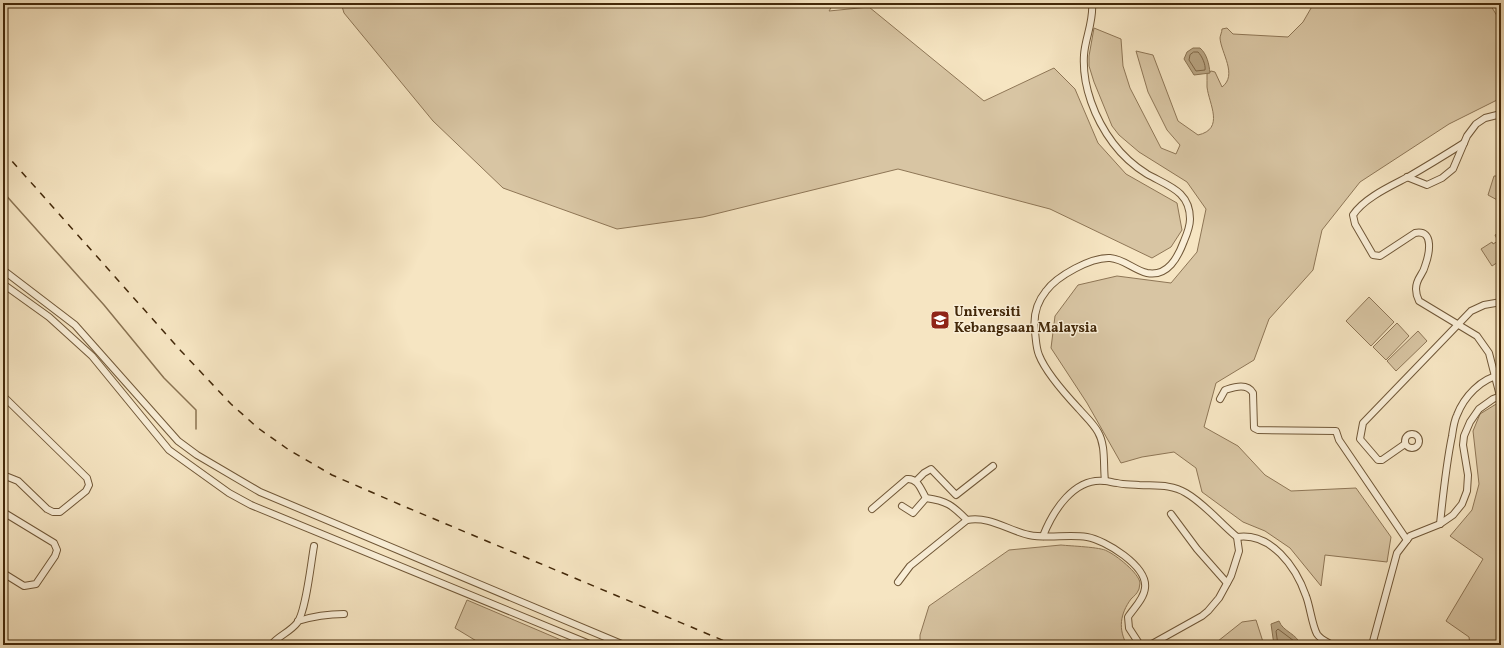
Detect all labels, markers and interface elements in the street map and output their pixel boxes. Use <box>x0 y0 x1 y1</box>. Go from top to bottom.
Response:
place label: Universiti Kebangsaan Malaysia <box>954 303 1098 338</box>
school or university icon: Universiti Kebangsaan Malaysia <box>929 309 951 331</box>

